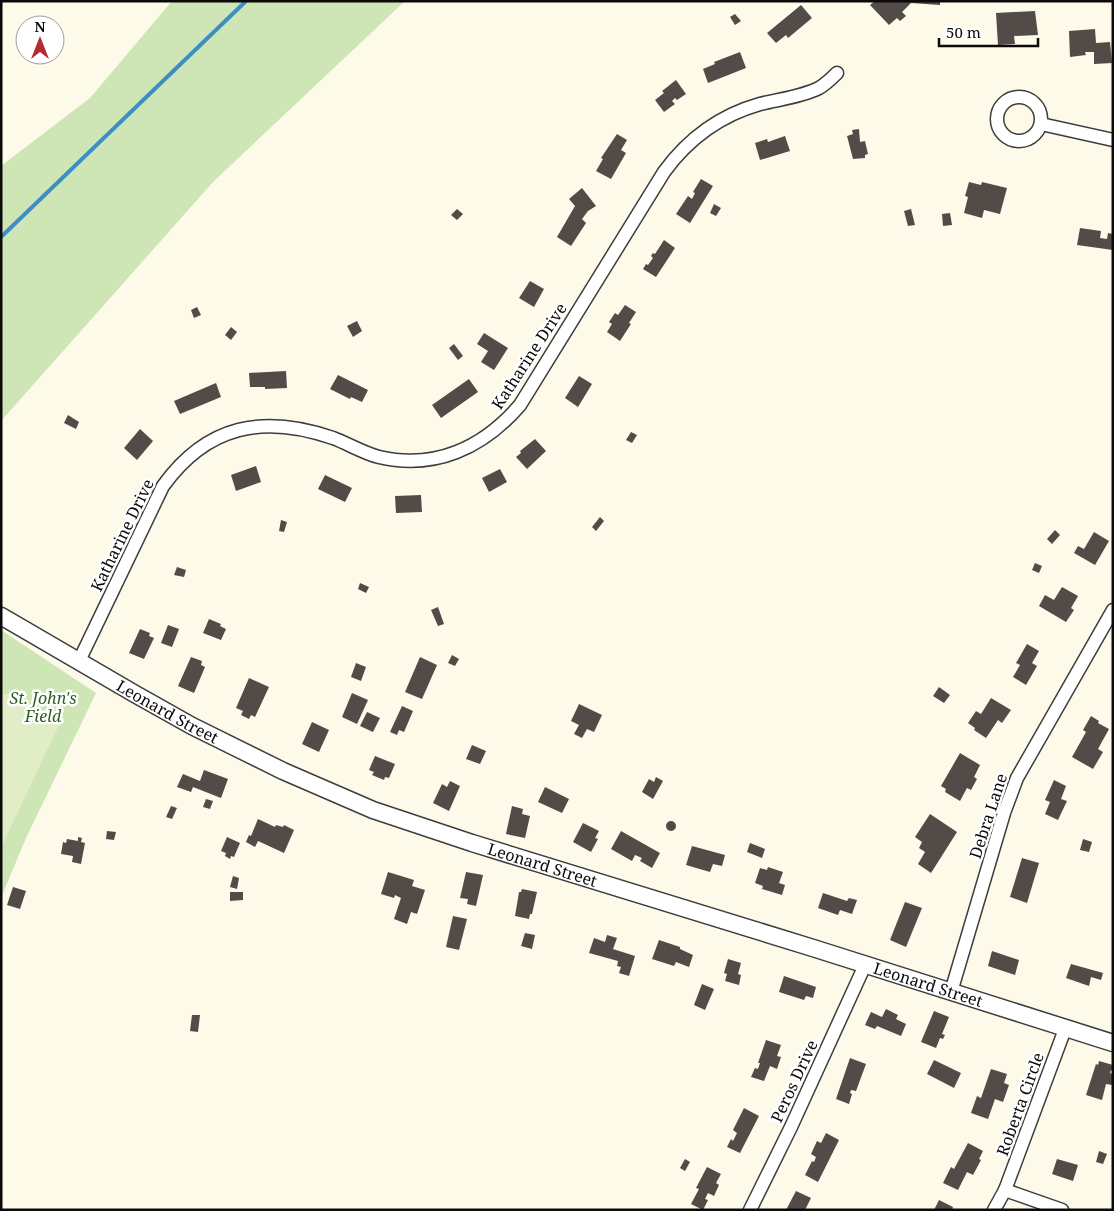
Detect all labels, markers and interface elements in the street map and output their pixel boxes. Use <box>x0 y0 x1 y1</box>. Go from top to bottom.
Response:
north arrow <box>15 15 65 65</box>
scale bar <box>939 15 1038 47</box>
text: N <box>34 17 46 36</box>
text: 50 m <box>946 22 981 42</box>
street label: Katharine Drive <box>486 299 572 413</box>
street label: Katharine Drive <box>85 475 159 595</box>
street label: Leonard Street <box>112 675 223 749</box>
park label: St. John's Field <box>9 687 77 727</box>
street label: Debra Lane <box>964 771 1012 861</box>
street label: Leonard Street <box>485 837 600 892</box>
street label: Leonard Street <box>871 957 986 1012</box>
street label: Peros Drive <box>765 1036 823 1126</box>
street label: Roberta Circle <box>991 1049 1049 1159</box>

